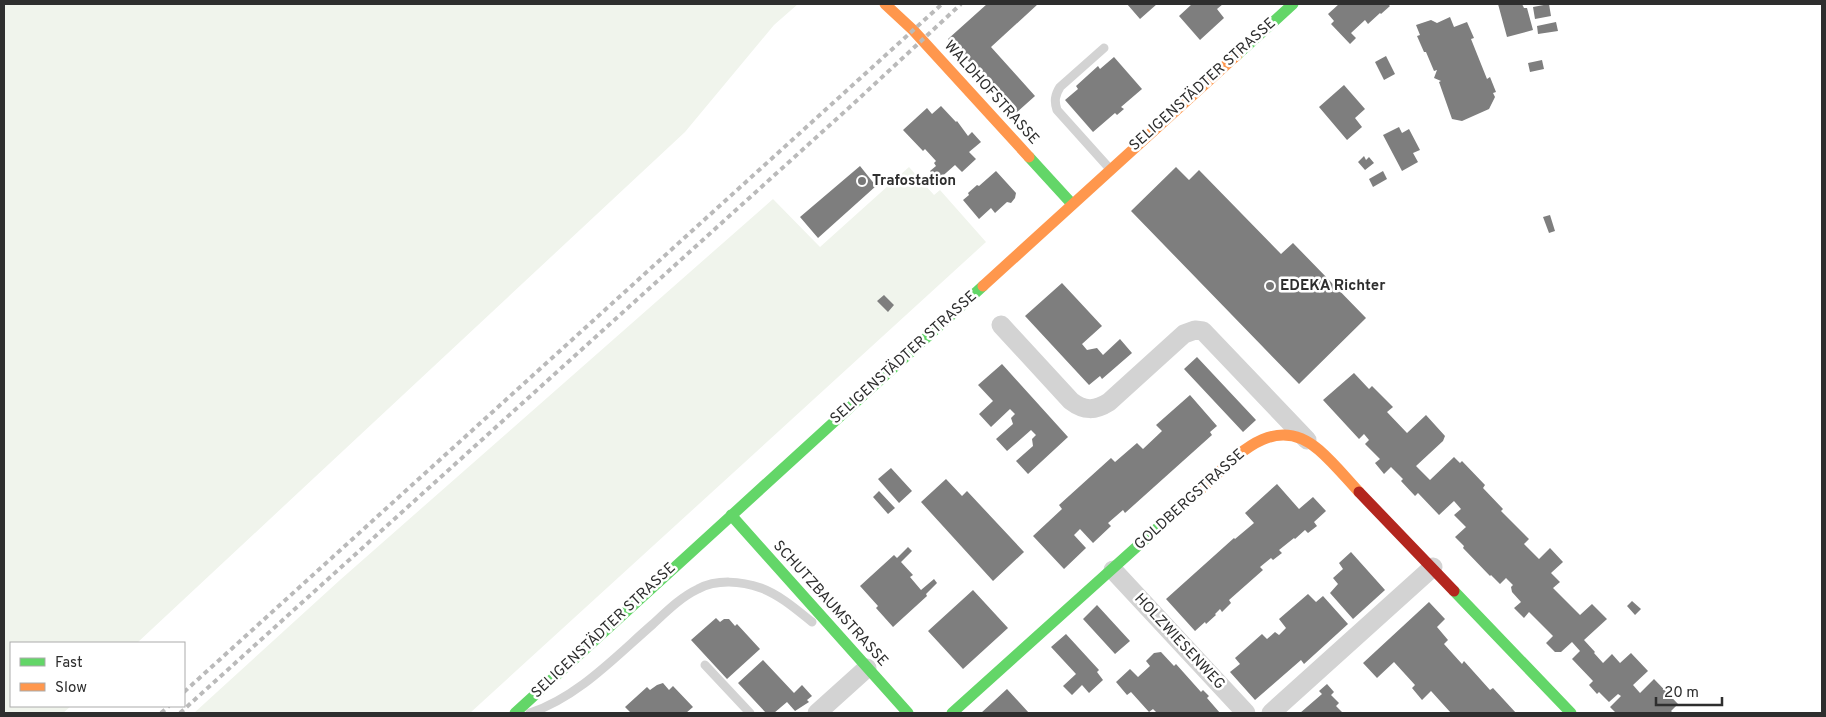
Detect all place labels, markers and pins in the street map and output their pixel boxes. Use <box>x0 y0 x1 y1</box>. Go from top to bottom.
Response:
place label: Trafostation <box>872 172 956 191</box>
marker: Trafostation <box>856 175 868 187</box>
place label: EDEKA Richter <box>1280 277 1386 296</box>
marker: EDEKA Richter <box>1264 280 1276 292</box>

